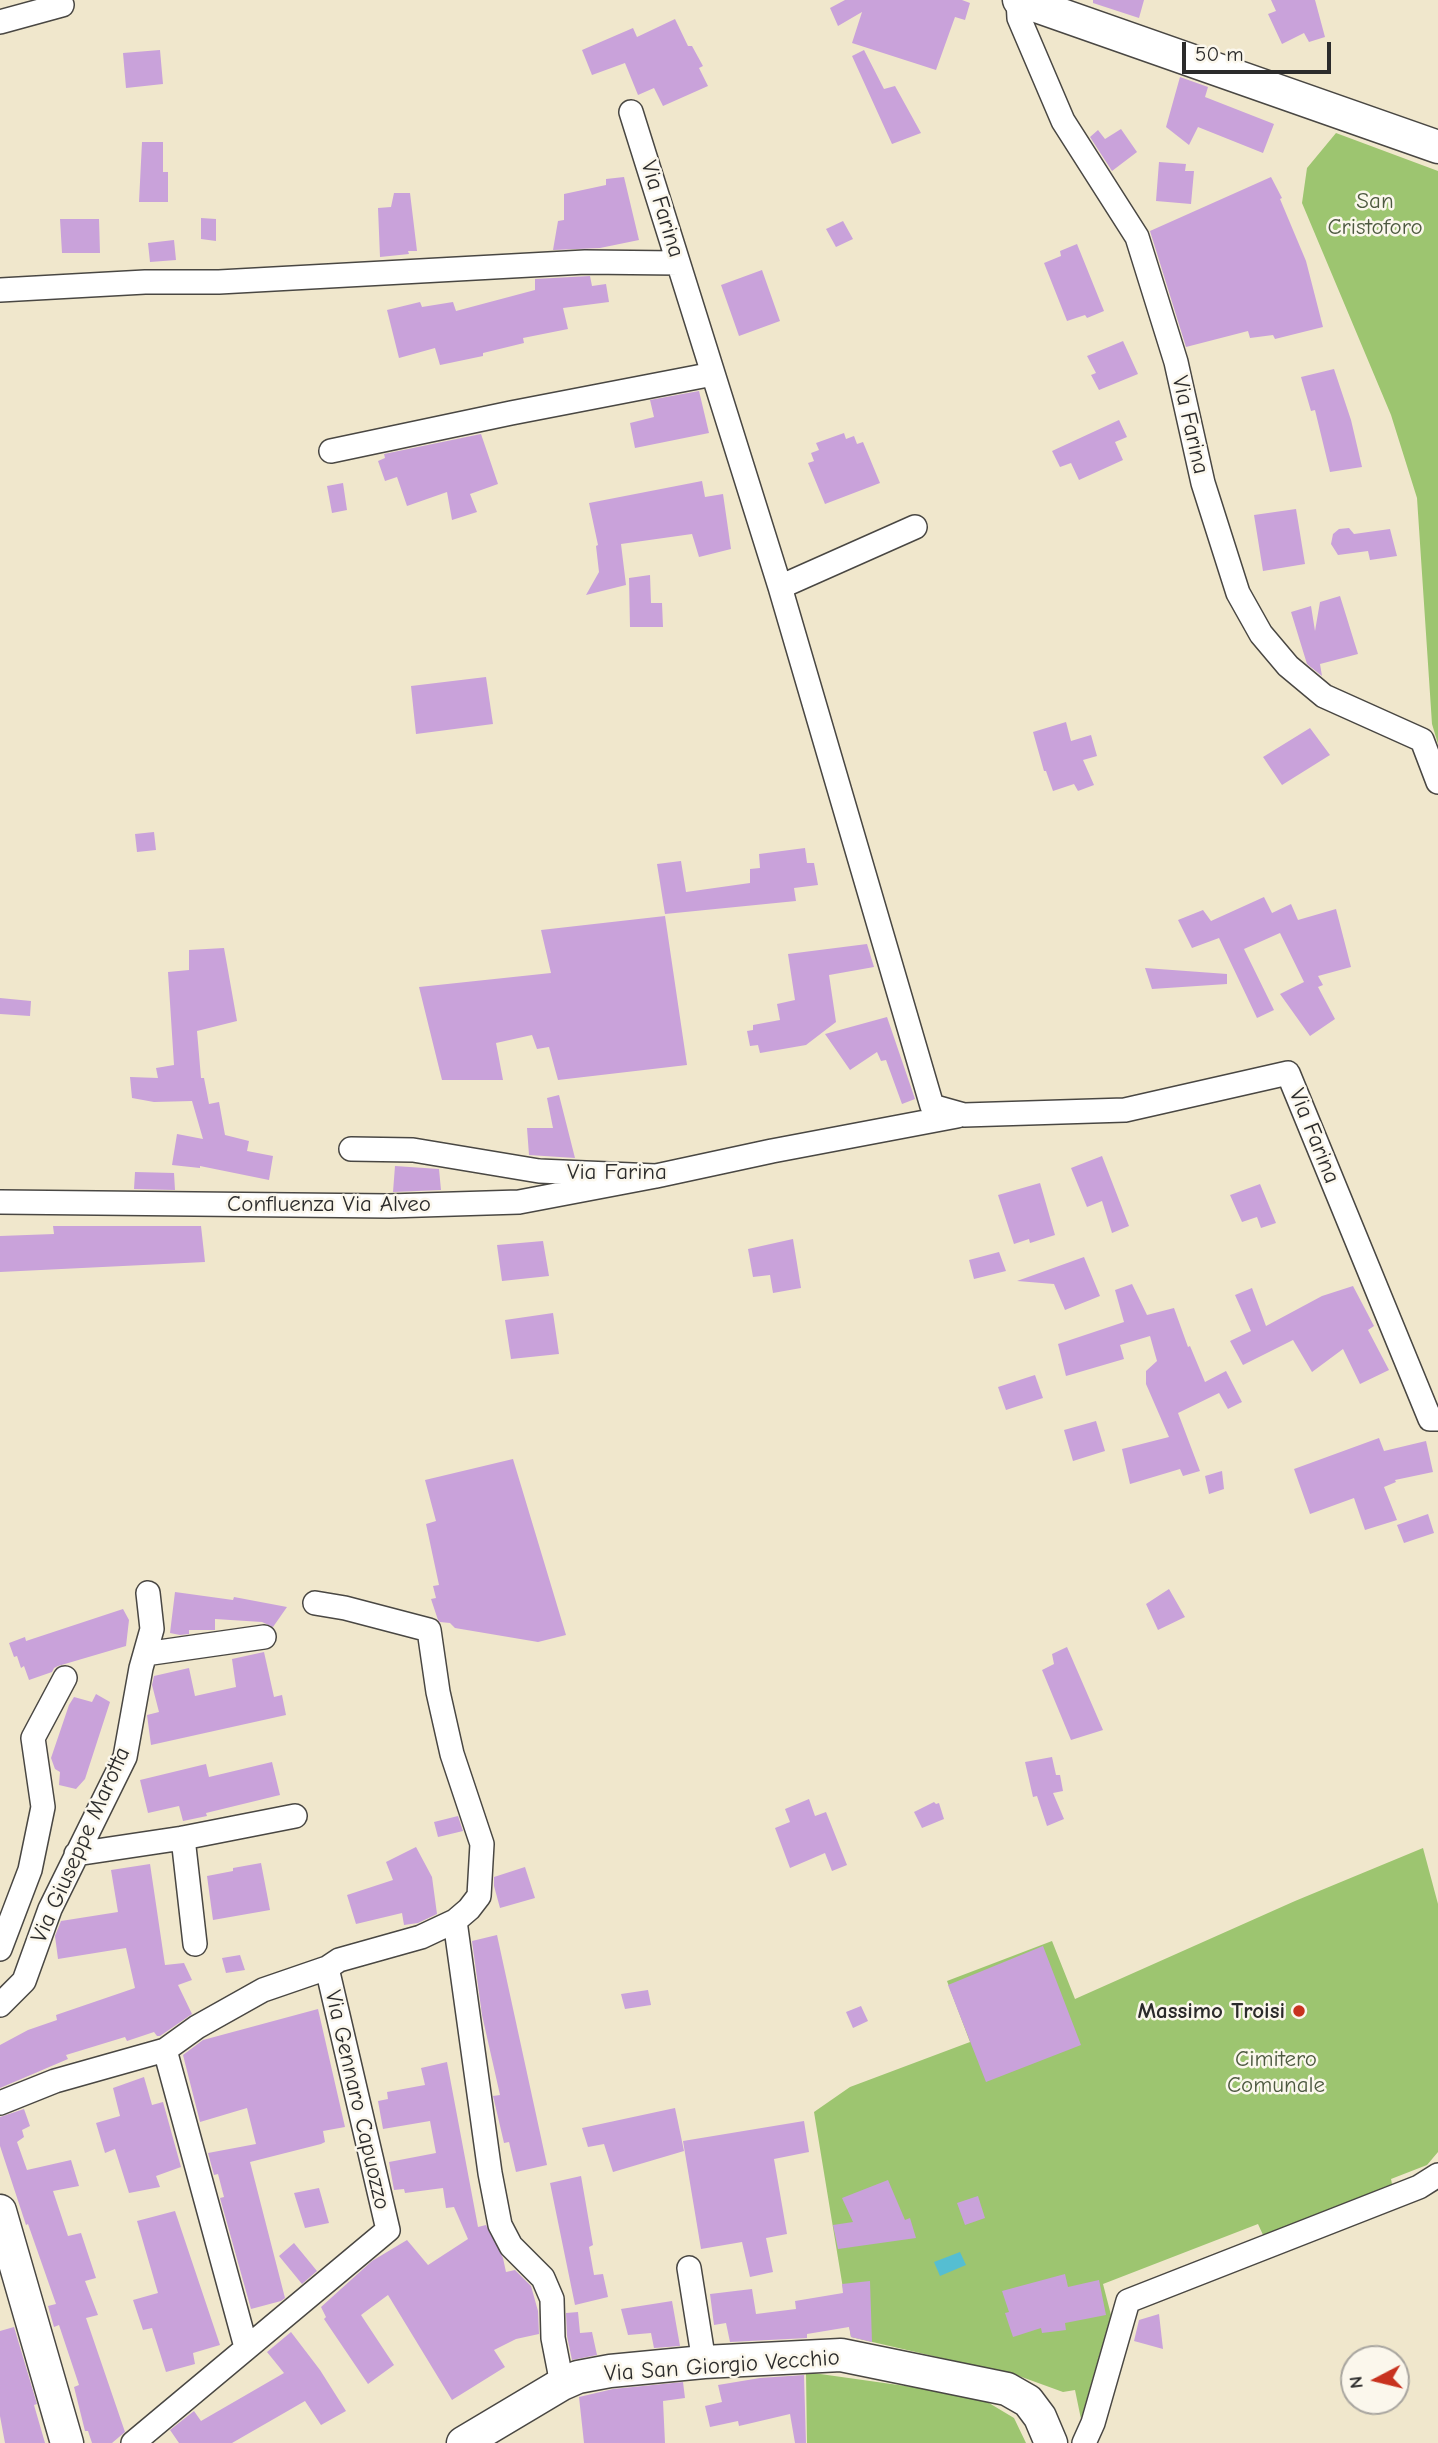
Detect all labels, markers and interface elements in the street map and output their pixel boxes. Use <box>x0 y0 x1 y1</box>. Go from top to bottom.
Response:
scale bar <box>1186 28 1335 72</box>
text: 50 m <box>1195 42 1244 66</box>
street label: Via Farina <box>634 157 690 261</box>
park label: San Cristoforo <box>1327 187 1423 241</box>
street label: Via Farina <box>1165 373 1215 477</box>
street label: Via Farina <box>1282 1085 1346 1187</box>
street label: Via Farina <box>567 1158 667 1186</box>
street label: Confluenza Via Alveo <box>227 1190 431 1218</box>
street label: Via Giuseppe Marotta <box>25 1743 137 1947</box>
street label: Via Gennaro Capuozzo <box>318 1988 396 2212</box>
place label: Massimo Troisi <box>1137 1997 1285 2025</box>
marker: Massimo Troisi <box>1291 2003 1307 2019</box>
park label: Cimitero Comunale <box>1227 2045 1325 2099</box>
street label: Via San Giorgio Vecchio <box>603 2344 841 2388</box>
north arrow <box>1340 2345 1410 2415</box>
text: N <box>1344 2375 1368 2390</box>

